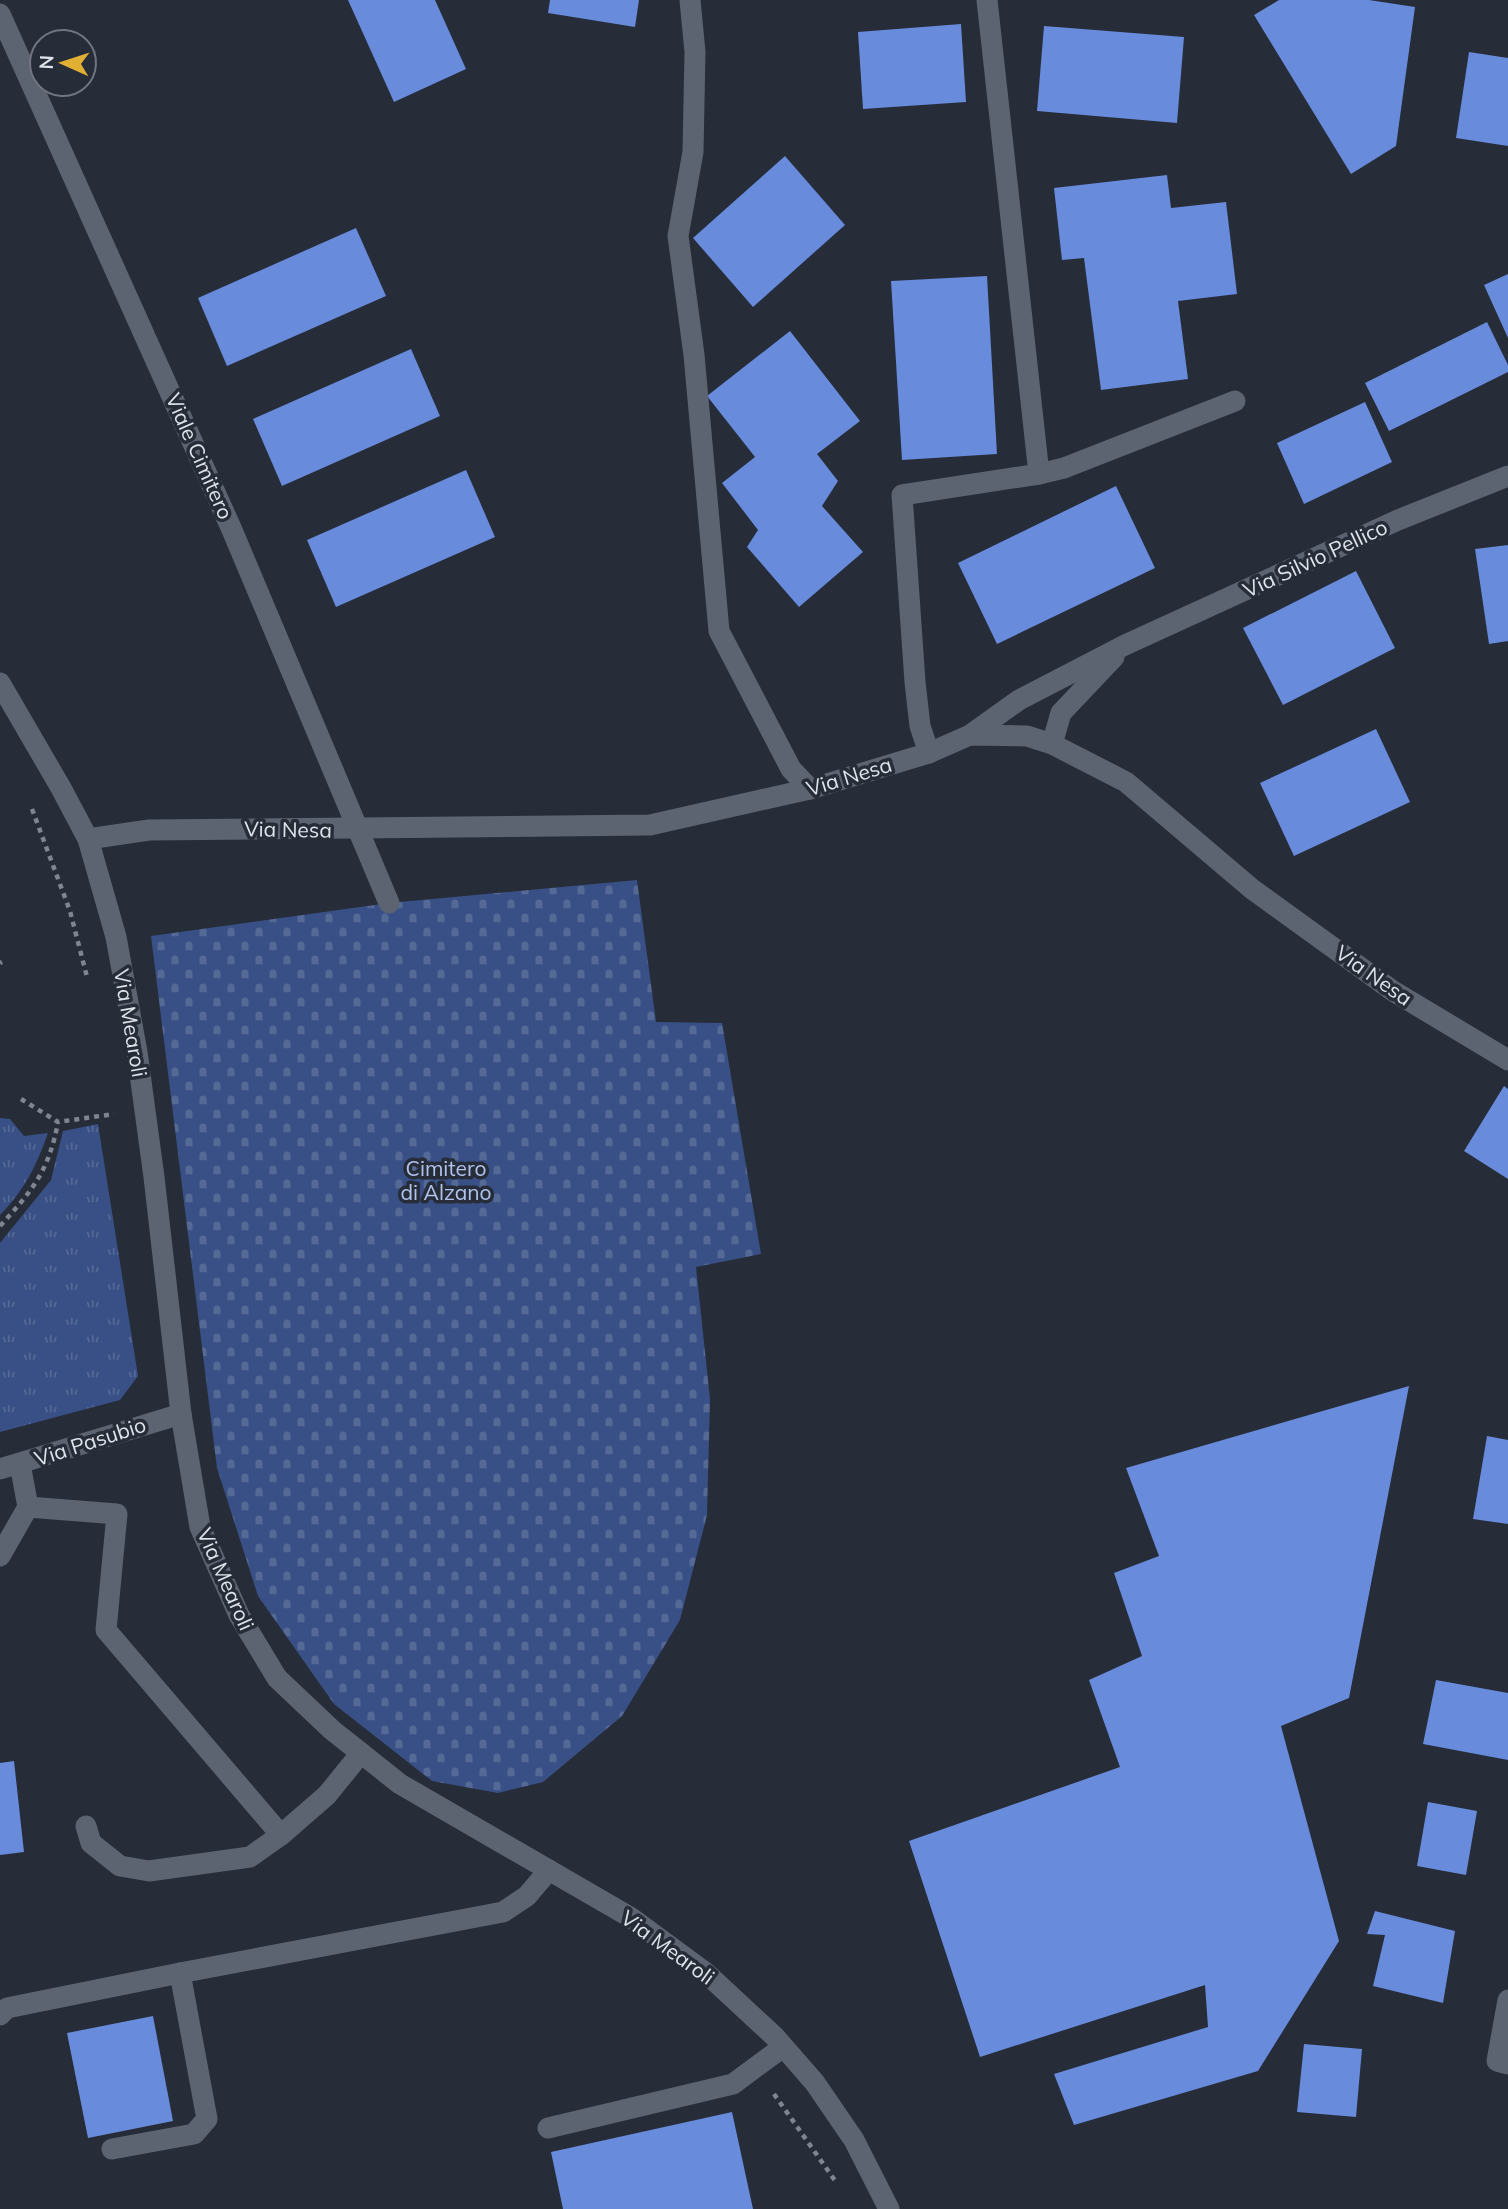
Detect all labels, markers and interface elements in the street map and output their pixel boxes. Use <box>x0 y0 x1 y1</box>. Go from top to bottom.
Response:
north arrow <box>28 28 98 98</box>
text: N <box>34 54 58 70</box>
street label: Viale Cimitero <box>161 389 239 523</box>
street label: Via Silvio Pellico <box>1239 513 1391 603</box>
street label: Via Nesa <box>803 751 895 801</box>
street label: Via Nesa <box>244 815 332 843</box>
street label: Via Nesa <box>1331 939 1417 1011</box>
street label: Via Mearoli <box>109 967 153 1079</box>
park label: Cimitero di Alzano <box>400 1155 492 1205</box>
street label: Via Pasubio <box>31 1411 149 1471</box>
street label: Via Mearoli <box>192 1524 260 1634</box>
street label: Via Mearoli <box>616 1904 720 1990</box>

